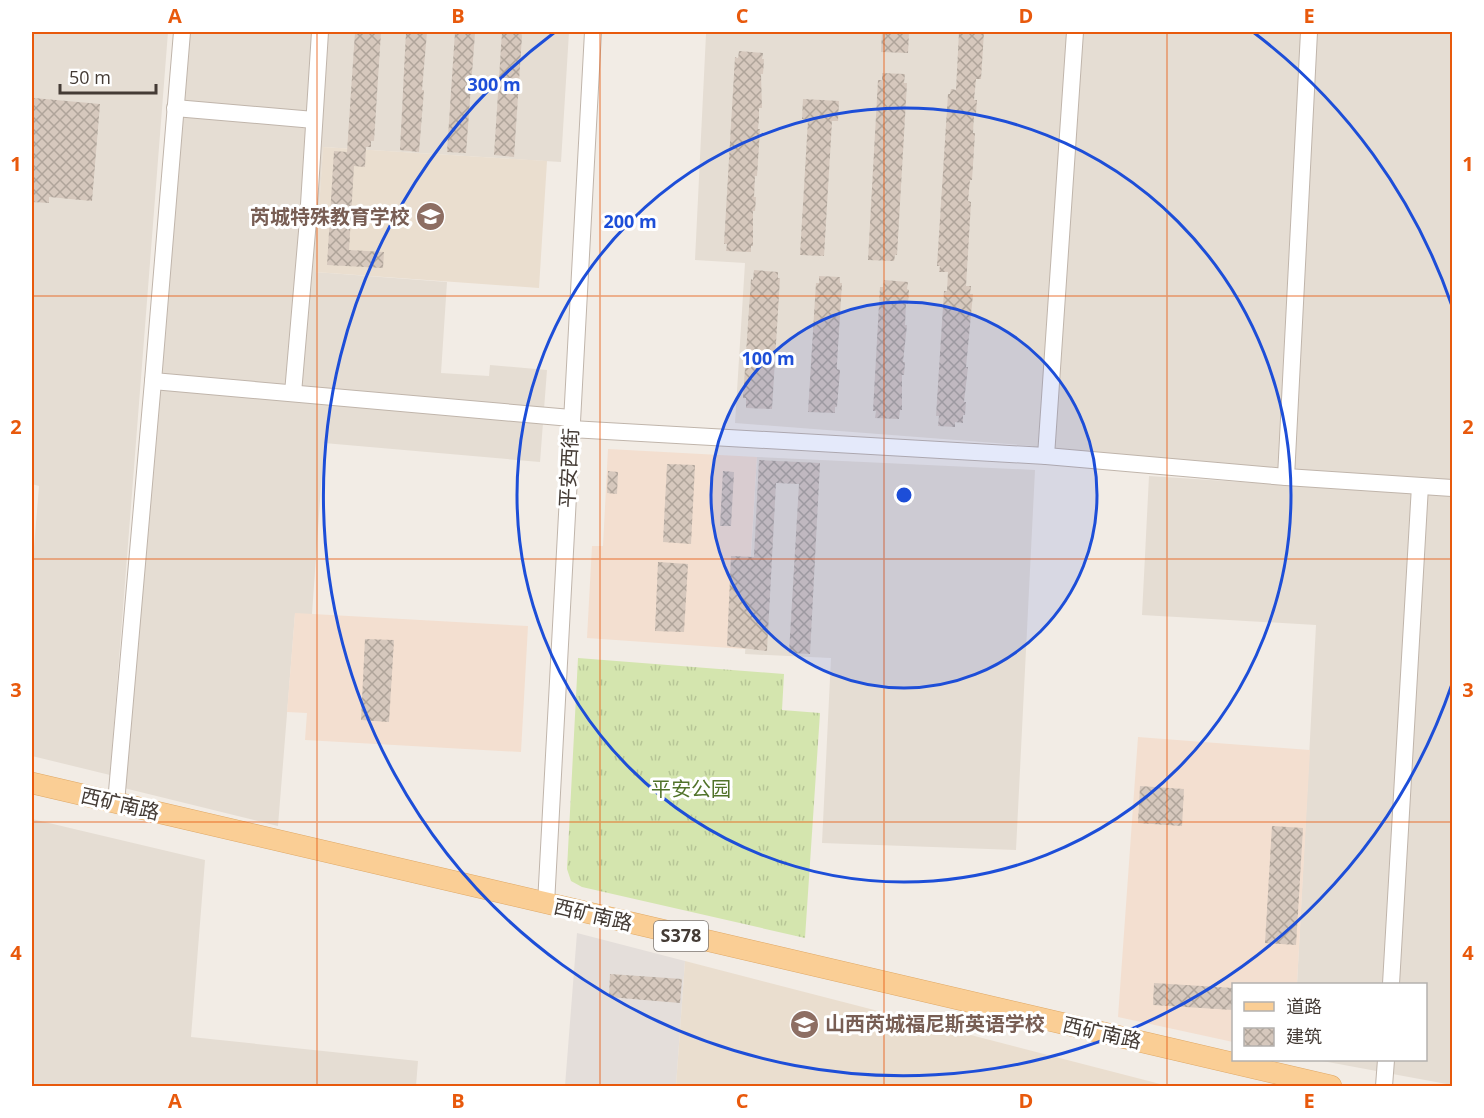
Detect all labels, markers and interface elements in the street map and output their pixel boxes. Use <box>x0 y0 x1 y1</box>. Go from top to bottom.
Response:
text: A <box>168 2 182 29</box>
text: B <box>451 2 465 29</box>
text: C <box>736 2 749 29</box>
text: D <box>1019 2 1033 29</box>
text: E <box>1303 2 1315 29</box>
scale bar <box>60 57 156 95</box>
text: 50 m <box>69 65 111 89</box>
text: 300 m <box>467 72 521 96</box>
text: 1 <box>10 150 22 177</box>
text: 1 <box>1462 150 1474 177</box>
school or university icon: 芮城特殊教育学校 <box>415 201 447 233</box>
place label: 芮城特殊教育学校 <box>250 203 410 230</box>
text: 200 m <box>603 209 657 233</box>
text: 100 m <box>741 346 795 370</box>
text: 2 <box>10 413 22 440</box>
text: 2 <box>1462 413 1474 440</box>
street label: 平安西街 <box>553 427 584 509</box>
centre of rings <box>894 485 914 505</box>
text: 3 <box>10 676 22 703</box>
text: 3 <box>1462 676 1474 703</box>
park label: 平安公园 <box>651 775 731 802</box>
street label: 西矿南路 <box>78 781 162 826</box>
street label: 西矿南路 <box>551 892 635 937</box>
road number: S378 <box>654 921 708 951</box>
text: 4 <box>10 939 22 966</box>
text: 4 <box>1462 939 1474 966</box>
legend <box>1232 983 1427 1061</box>
text: 道路 <box>1286 994 1322 1018</box>
school or university icon: 山西芮城福尼斯英语学校 <box>788 1008 820 1040</box>
place label: 山西芮城福尼斯英语学校 <box>825 1010 1045 1037</box>
street label: 西矿南路 <box>1060 1010 1144 1055</box>
text: 建筑 <box>1286 1024 1322 1048</box>
text: A <box>168 1087 182 1114</box>
text: B <box>451 1087 465 1114</box>
text: C <box>736 1087 749 1114</box>
text: D <box>1019 1087 1033 1114</box>
text: E <box>1303 1087 1315 1114</box>

